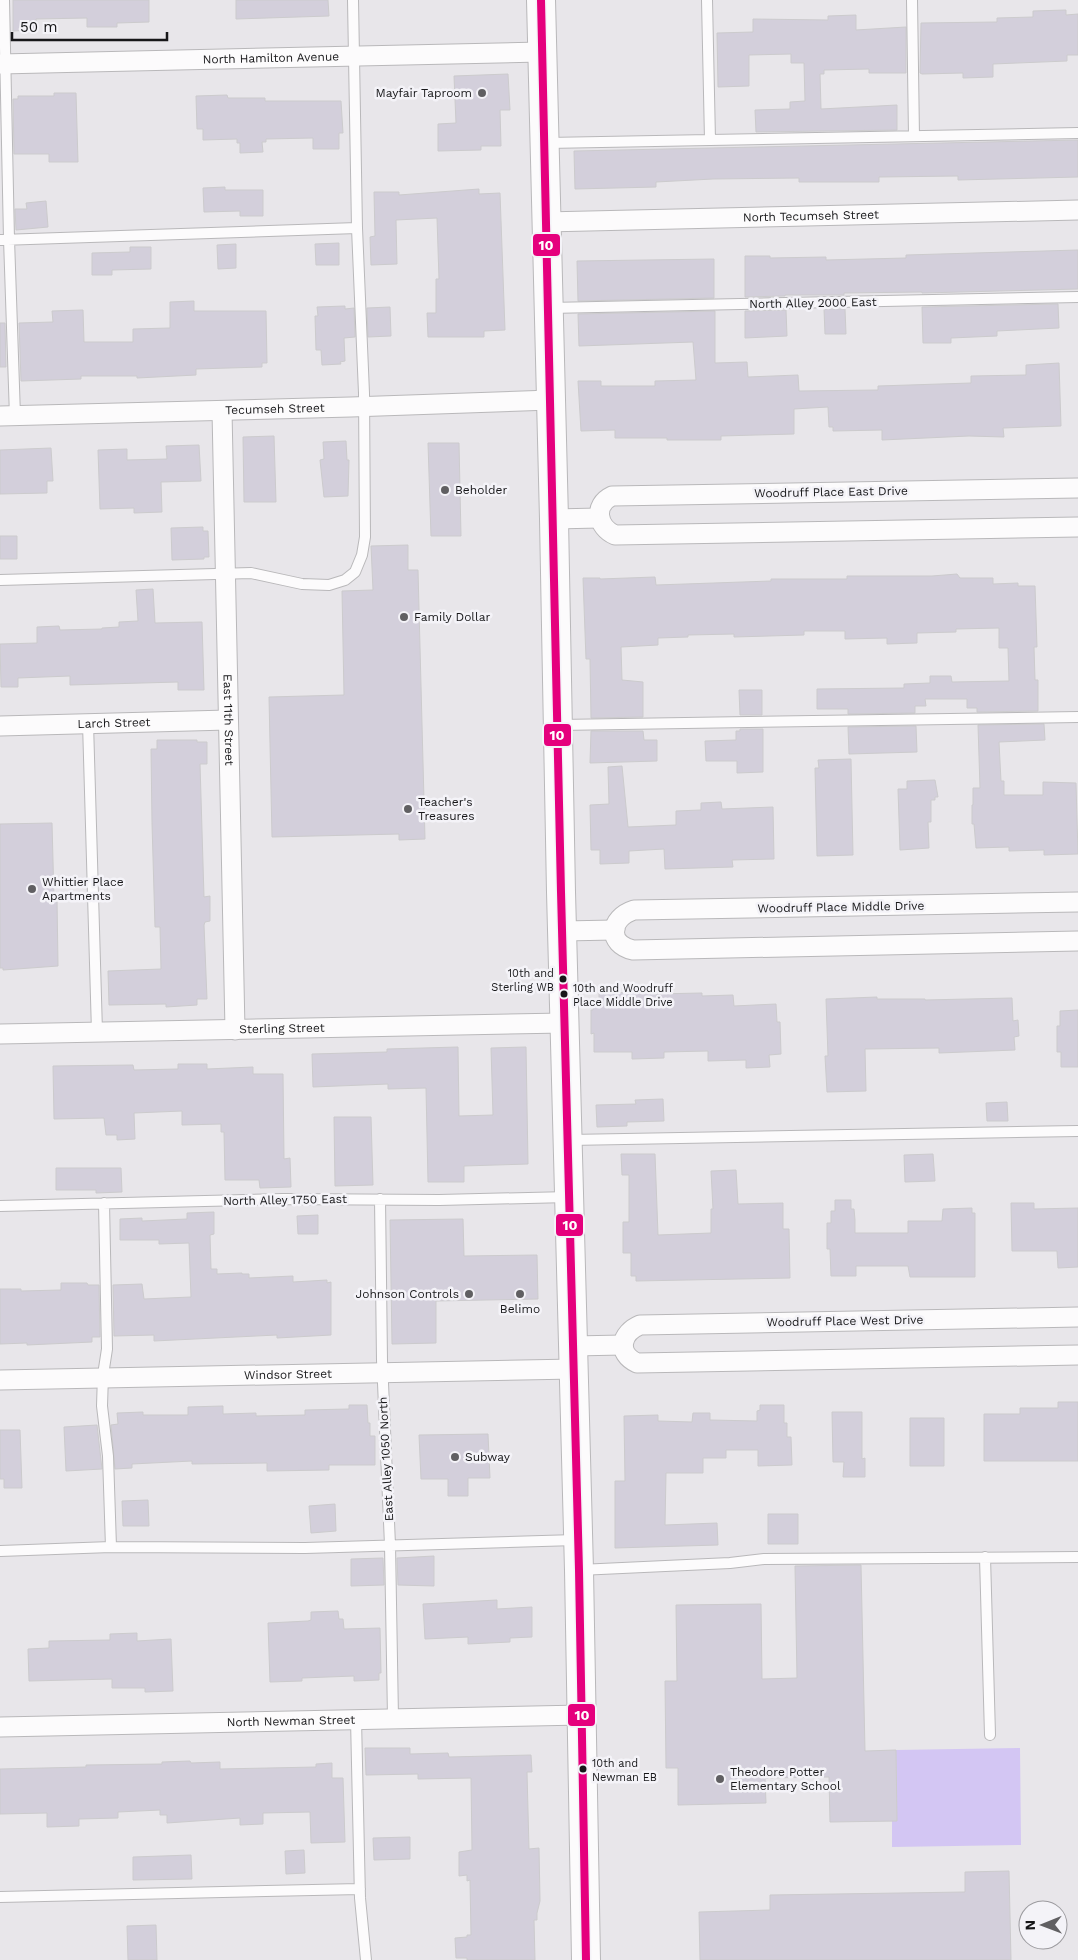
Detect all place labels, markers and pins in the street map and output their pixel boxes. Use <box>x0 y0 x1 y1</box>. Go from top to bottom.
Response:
place label: Mayfair Taproom <box>376 86 472 100</box>
marker: Mayfair Taproom <box>476 87 488 99</box>
place label: Beholder <box>455 483 508 497</box>
marker: Beholder <box>439 484 451 496</box>
place label: Family Dollar <box>414 610 490 624</box>
marker: Family Dollar <box>398 611 410 623</box>
place label: Teacher's Treasures <box>418 795 475 823</box>
marker: Teacher's Treasures <box>402 803 414 815</box>
place label: Whittier Place Apartments <box>42 875 124 903</box>
marker: Whittier Place Apartments <box>26 883 38 895</box>
place label: 10th and Sterling WB <box>491 967 554 994</box>
marker: 10th and Sterling WB <box>558 974 568 984</box>
place label: 10th and Woodruff Place Middle Drive <box>573 982 673 1009</box>
marker: 10th and Woodruff Place Middle Drive <box>559 989 569 999</box>
place label: Johnson Controls <box>355 1287 459 1301</box>
marker: Johnson Controls <box>463 1288 475 1300</box>
marker: Belimo <box>514 1288 526 1300</box>
place label: Belimo <box>500 1302 540 1316</box>
place label: Subway <box>465 1450 511 1464</box>
marker: Subway <box>449 1451 461 1463</box>
place label: 10th and Newman EB <box>592 1757 657 1784</box>
marker: 10th and Newman EB <box>578 1764 588 1774</box>
place label: Theodore Potter Elementary School <box>730 1765 841 1793</box>
marker: Theodore Potter Elementary School <box>714 1773 726 1785</box>

